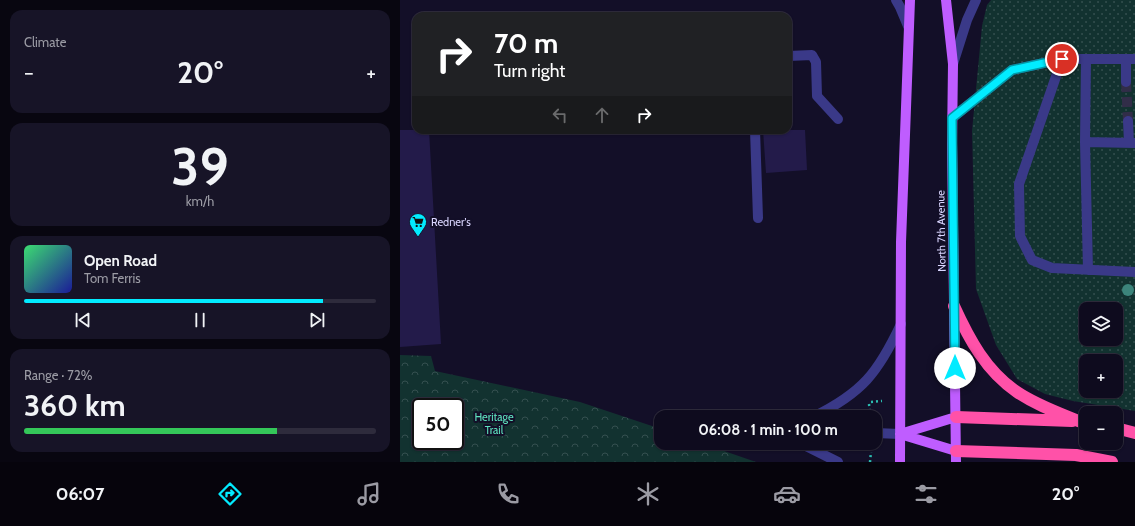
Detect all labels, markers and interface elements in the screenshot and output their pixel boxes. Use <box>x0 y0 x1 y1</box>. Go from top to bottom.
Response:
text: 70 m <box>494 26 558 60</box>
icon: right <box>428 28 480 80</box>
text: Climate <box>24 34 66 50</box>
pin <box>1045 42 1079 76</box>
icon: arrive <box>1051 48 1073 70</box>
text: 20° <box>177 54 223 91</box>
text: − <box>24 59 34 86</box>
text: + <box>366 59 376 86</box>
text: Turn right <box>494 60 565 82</box>
icon: left <box>549 104 571 126</box>
icon: ahead <box>591 104 613 126</box>
icon: right <box>633 104 655 126</box>
text: 39 <box>171 135 229 198</box>
street label: North 7th Avenue <box>933 190 949 272</box>
text: km/h <box>186 193 214 209</box>
supermarket icon: Redner's <box>408 212 428 237</box>
place label: Redner's <box>431 215 471 229</box>
text: Open Road <box>84 252 157 270</box>
text: Tom Ferris <box>84 270 141 286</box>
map controls <box>1079 302 1123 450</box>
button: layers <box>1079 302 1123 346</box>
icon: previous <box>72 309 94 331</box>
icon: pause <box>189 309 211 331</box>
icon: next <box>306 309 328 331</box>
position arrow <box>934 347 976 389</box>
button: + <box>1079 354 1123 398</box>
text: Range · 72% <box>24 367 92 383</box>
text: 360 km <box>24 387 126 424</box>
speed limit sign: 50 <box>412 398 464 450</box>
button: − <box>1079 406 1123 450</box>
park label: Heritage Trail <box>474 410 514 437</box>
text: 06:08 · 1 min · 100 m <box>698 421 838 439</box>
icon: directions <box>216 480 244 508</box>
icon: music <box>355 480 383 508</box>
icon: phone <box>494 480 522 508</box>
icon: climate <box>634 480 662 508</box>
icon: car <box>773 480 801 508</box>
icon: filters <box>912 480 940 508</box>
text: 06:07 <box>56 483 104 505</box>
text: 20° <box>1052 483 1079 505</box>

